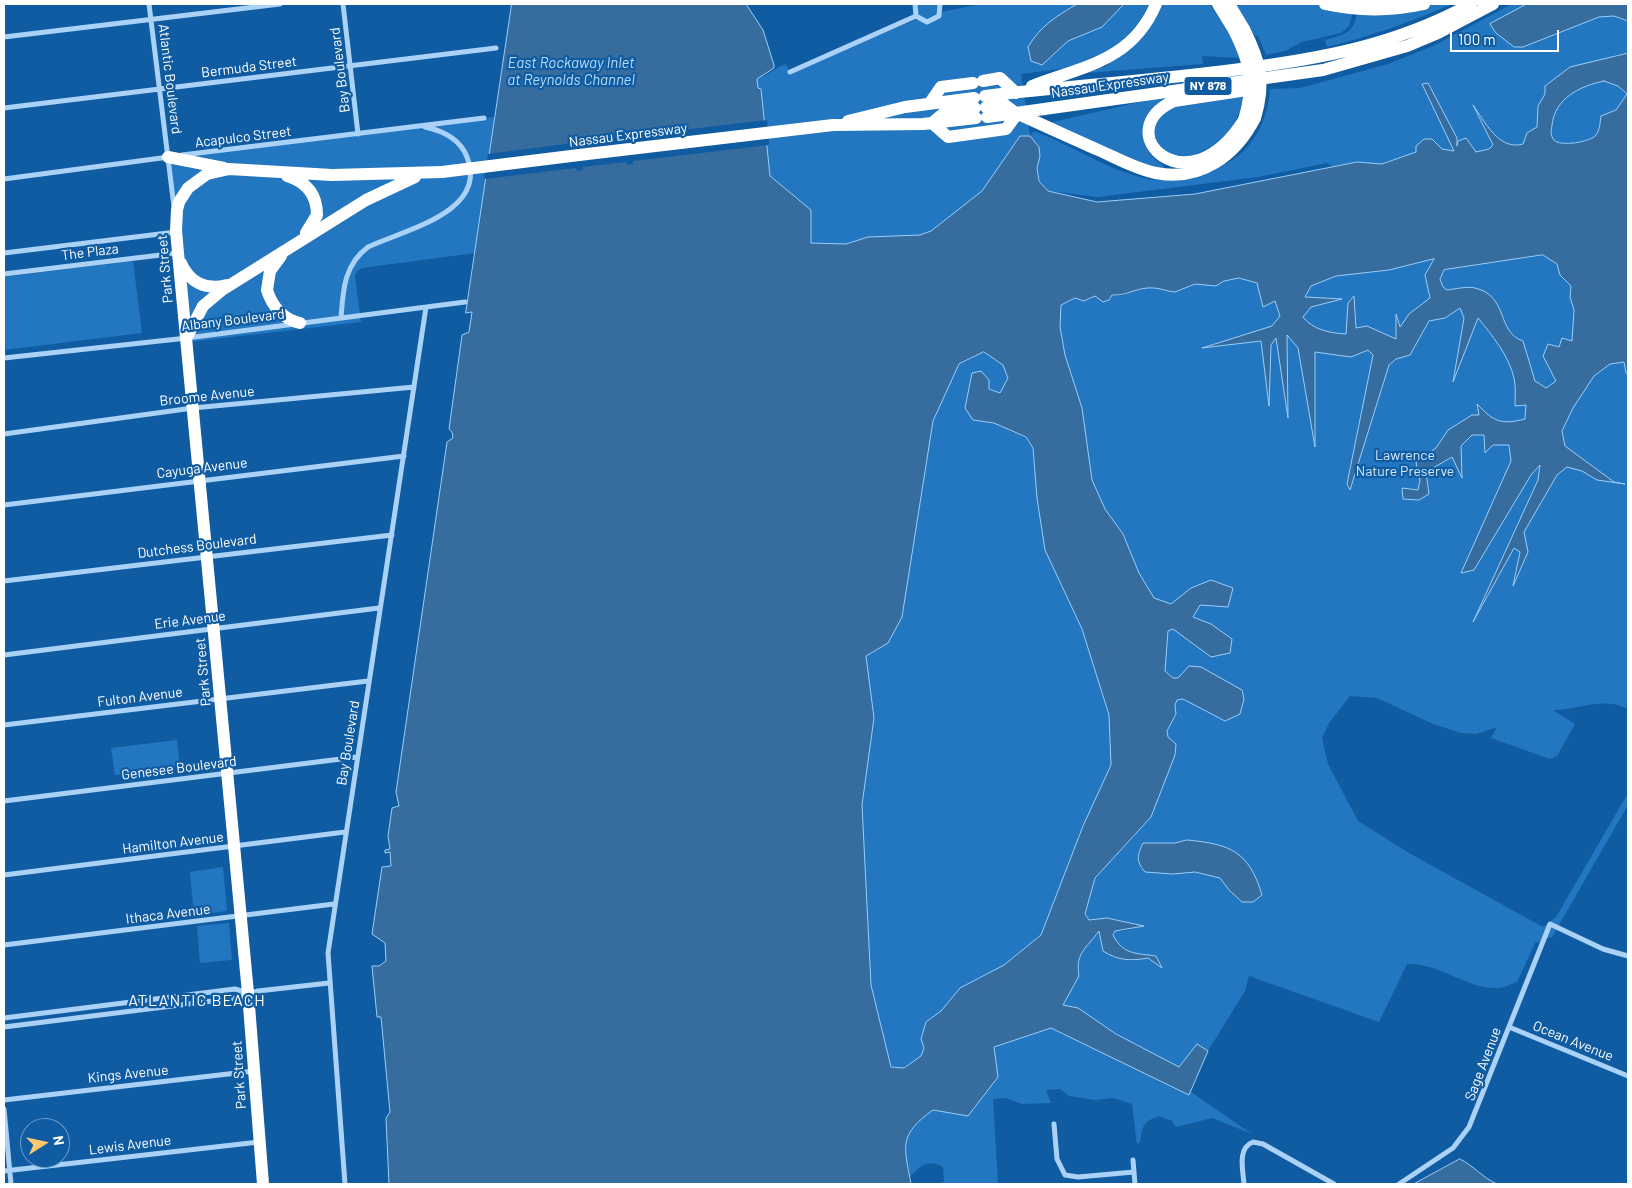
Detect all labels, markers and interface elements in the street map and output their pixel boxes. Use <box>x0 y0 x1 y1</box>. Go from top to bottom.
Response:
scale bar <box>1452 20 1561 52</box>
street label: Atlantic Boulevard <box>155 23 185 135</box>
street label: Bay Boulevard <box>326 26 354 114</box>
text: 100 m <box>1458 30 1496 48</box>
street label: Bermuda Street <box>200 53 298 81</box>
water label: East Rockaway Inlet at Reynolds Channel <box>507 54 635 89</box>
street label: Nassau Expressway <box>1050 68 1170 102</box>
road number: NY 878 <box>1184 76 1232 95</box>
street label: Nassau Expressway <box>568 119 688 151</box>
street label: Acapulco Street <box>194 123 292 151</box>
street label: Park Street <box>154 234 176 304</box>
street label: The Plaza <box>60 240 120 264</box>
street label: Albany Boulevard <box>180 305 286 335</box>
street label: Broome Avenue <box>159 383 255 409</box>
park label: Lawrence Nature Preserve <box>1356 447 1454 480</box>
street label: Cayuga Avenue <box>156 454 248 482</box>
street label: Dutchess Boulevard <box>137 530 257 562</box>
street label: Erie Avenue <box>153 607 227 633</box>
street label: Park Street <box>192 637 214 707</box>
street label: Fulton Avenue <box>96 683 184 711</box>
street label: Bay Boulevard <box>333 699 363 787</box>
street label: Genesee Boulevard <box>120 753 238 783</box>
street label: Hamilton Avenue <box>121 828 225 858</box>
street label: Ithaca Avenue <box>125 900 211 928</box>
district label: ATLANTIC BEACH <box>126 991 268 1011</box>
street label: Ocean Avenue <box>1530 1017 1616 1065</box>
street label: Sage Avenue <box>1461 1025 1505 1103</box>
street label: Park Street <box>228 1040 250 1110</box>
street label: Kings Avenue <box>87 1061 169 1087</box>
north arrow <box>20 1118 70 1168</box>
street label: Lewis Avenue <box>88 1132 172 1158</box>
text: N <box>50 1134 68 1147</box>

